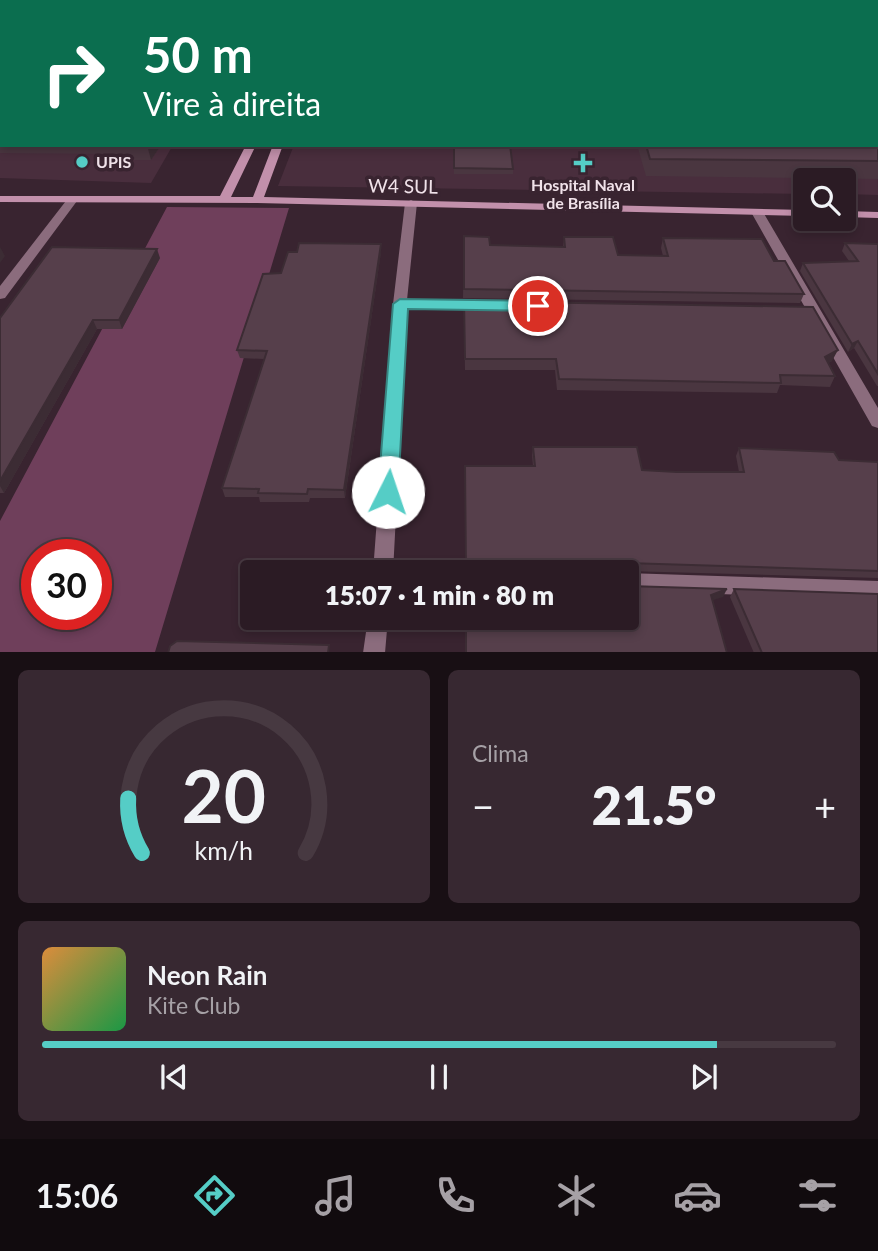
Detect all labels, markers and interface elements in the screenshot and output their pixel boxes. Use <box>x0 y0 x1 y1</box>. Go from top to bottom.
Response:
text: 50 m <box>143 25 253 83</box>
icon: right <box>28 28 119 119</box>
text: Vire à direita <box>143 84 321 123</box>
place label: UPIS <box>96 152 132 171</box>
marker: Hospital Naval de Brasília <box>573 153 593 173</box>
marker: UPIS <box>74 154 90 170</box>
map controls <box>793 168 856 231</box>
button: search <box>793 168 856 231</box>
street label: W4 SUL <box>368 173 438 198</box>
place label: Hospital Naval de Brasília <box>531 175 635 212</box>
pin <box>508 276 568 336</box>
icon: arrive <box>519 287 557 325</box>
position arrow <box>351 455 425 529</box>
speed limit sign: 30 <box>21 539 112 630</box>
text: 15:07 · 1 min · 80 m <box>325 579 554 611</box>
text: Clima <box>472 739 529 767</box>
text: 20 <box>182 751 266 839</box>
text: 21.5° <box>592 774 716 836</box>
text: − <box>472 783 494 829</box>
text: + <box>814 783 836 829</box>
text: km/h <box>195 834 253 864</box>
text: Neon Rain <box>147 959 267 991</box>
text: Kite Club <box>147 991 240 1019</box>
icon: previous <box>155 1058 193 1096</box>
icon: pause <box>420 1058 458 1096</box>
icon: next <box>685 1058 723 1096</box>
icon: directions <box>190 1171 239 1220</box>
icon: music <box>311 1171 360 1220</box>
icon: phone <box>431 1171 480 1220</box>
icon: climate <box>552 1171 601 1220</box>
icon: car <box>673 1171 722 1220</box>
icon: filters <box>793 1171 842 1220</box>
text: 15:06 <box>36 1176 118 1215</box>

